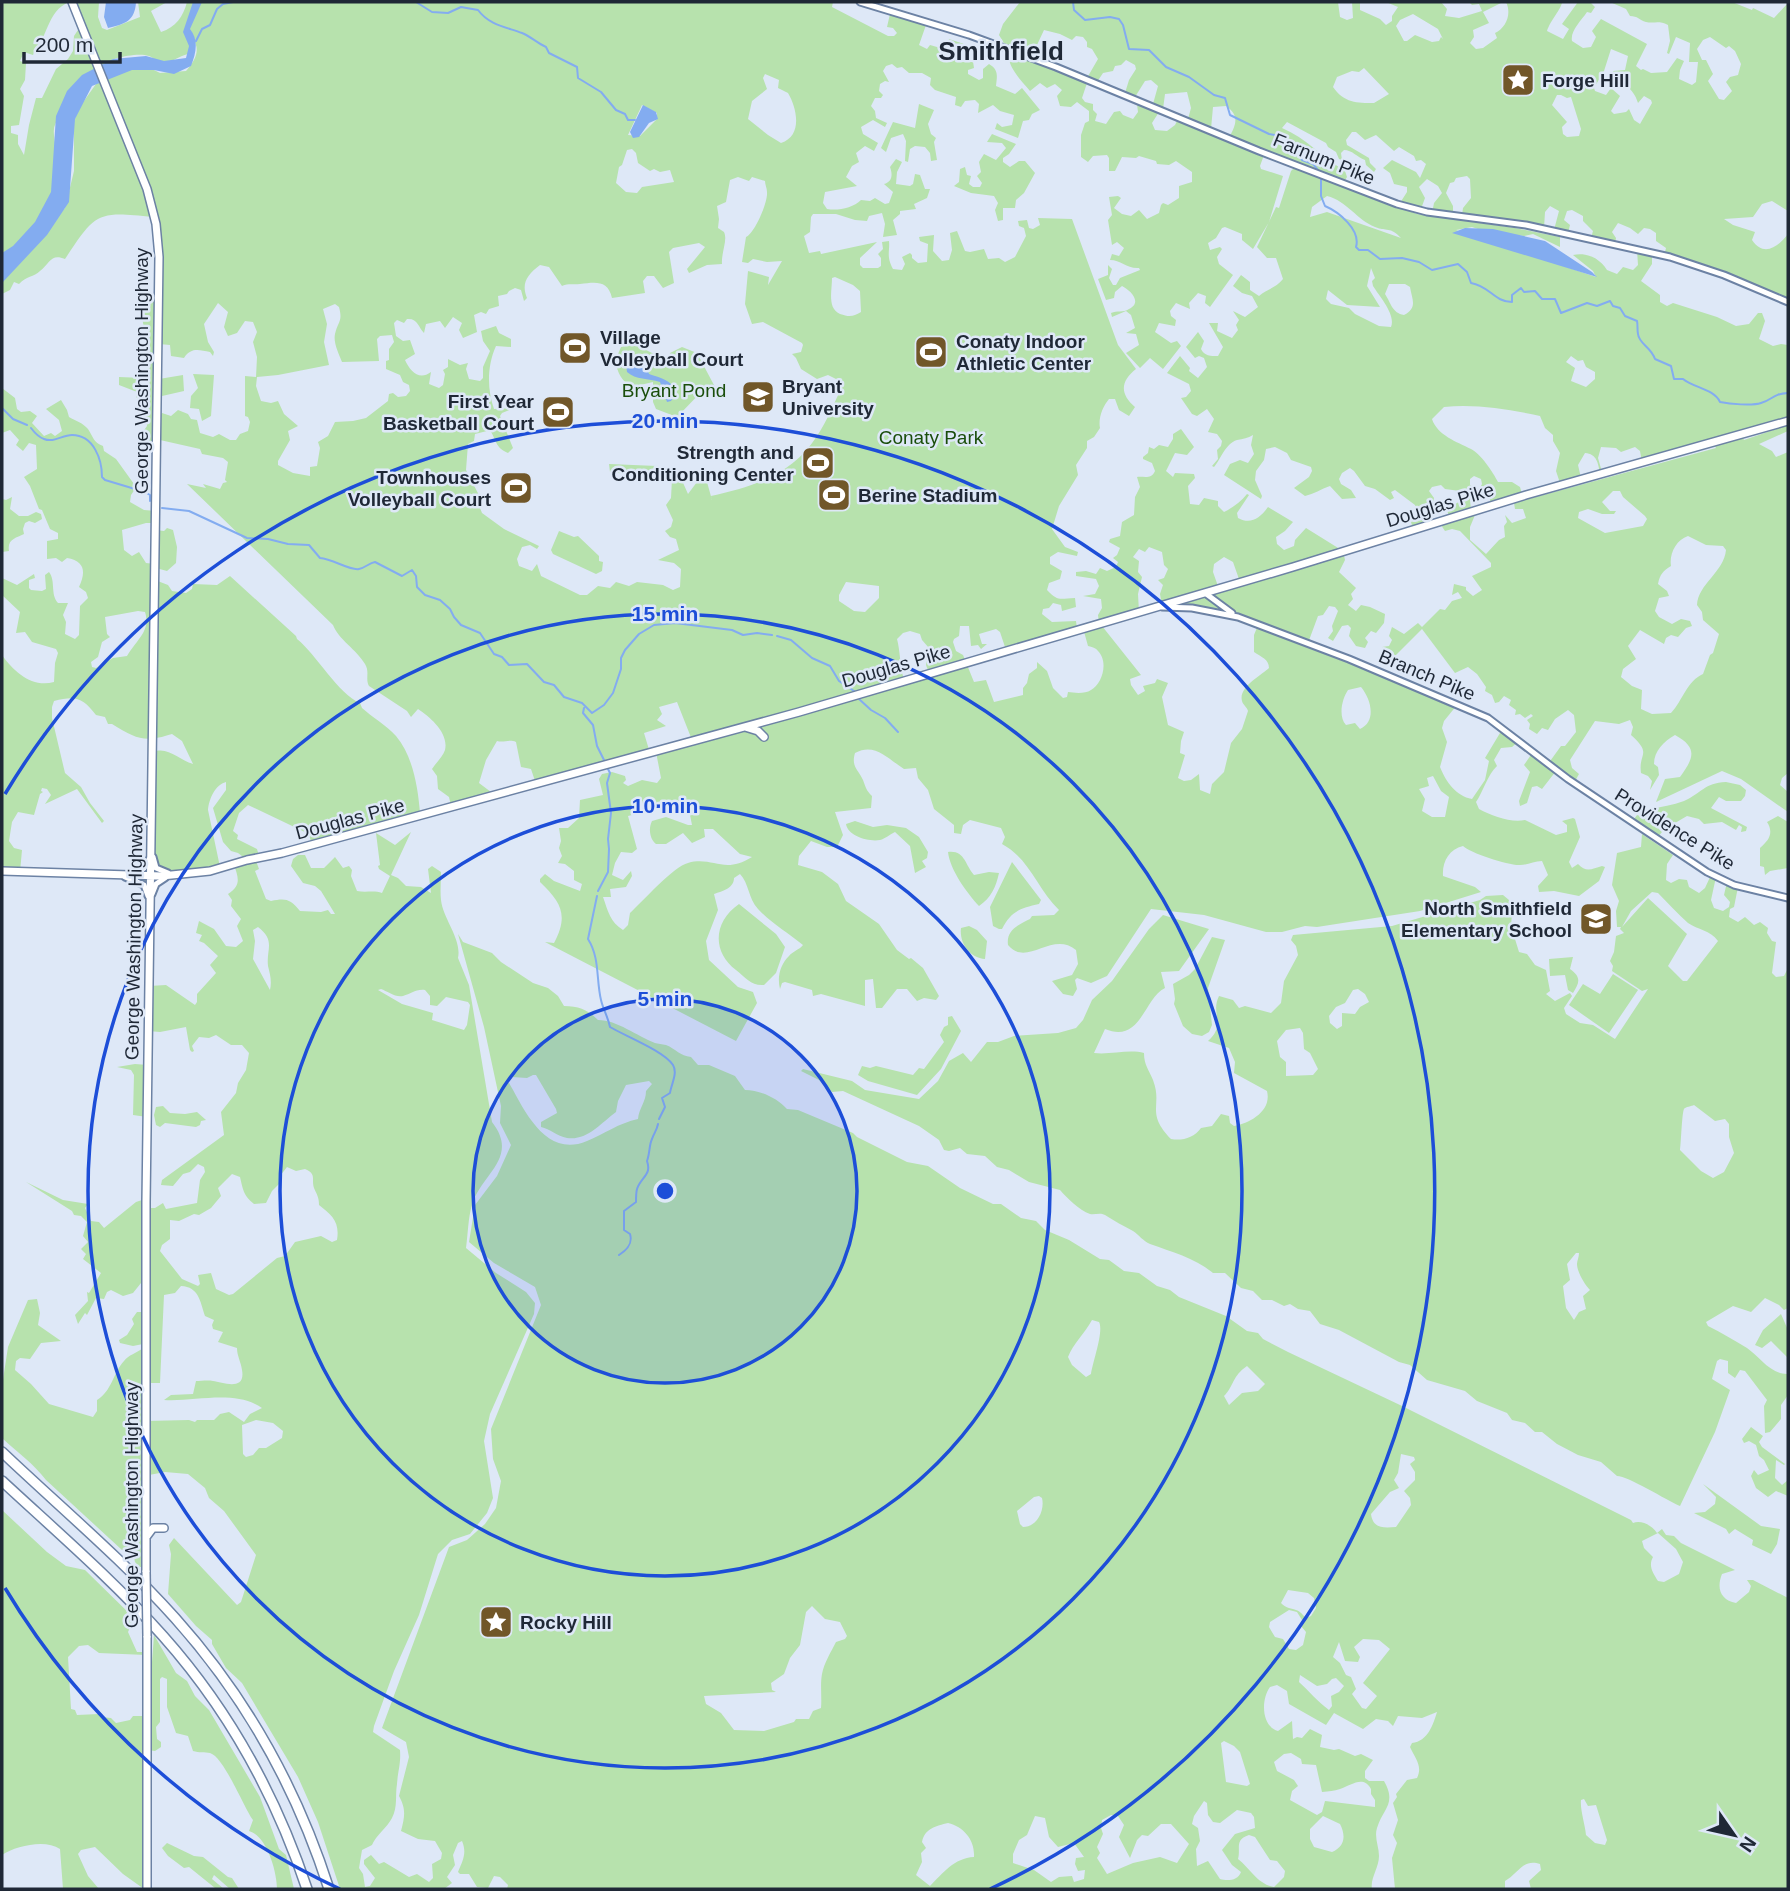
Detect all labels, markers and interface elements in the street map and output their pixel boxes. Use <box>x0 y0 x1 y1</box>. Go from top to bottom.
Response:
scale bar <box>24 21 121 65</box>
text: 200 m <box>35 33 93 56</box>
district label: Smithfield <box>938 36 1064 66</box>
place icon: Forge Hill <box>1499 61 1537 99</box>
place label: Forge Hill <box>1542 70 1630 91</box>
street label: Farnum Pike <box>1270 129 1378 189</box>
street label: George Washington Highway <box>131 247 152 494</box>
place label: Village Volleyball Court <box>600 327 744 370</box>
sports icon: Village Volleyball Court <box>556 329 594 367</box>
place label: Conaty Indoor Athletic Center <box>956 331 1092 374</box>
sports icon: Conaty Indoor Athletic Center <box>912 333 950 371</box>
place label: Bryant University <box>782 376 874 419</box>
school or university icon: Bryant University <box>739 378 777 416</box>
park label: Bryant Pond <box>622 380 726 401</box>
place label: First Year Basketball Court <box>383 391 535 434</box>
sports icon: First Year Basketball Court <box>539 393 577 431</box>
text: 20 min <box>632 409 698 432</box>
park label: Conaty Park <box>879 427 984 448</box>
place label: Strength and Conditioning Center <box>611 442 795 485</box>
sports icon: Strength and Conditioning Center <box>799 444 837 482</box>
place label: Townhouses Volleyball Court <box>348 467 492 510</box>
sports icon: Townhouses Volleyball Court <box>497 469 535 507</box>
sports icon: Berine Stadium <box>815 476 853 514</box>
street label: Douglas Pike <box>1383 479 1497 531</box>
place label: Berine Stadium <box>858 485 997 506</box>
text: 15 min <box>632 602 698 625</box>
street label: Douglas Pike <box>839 640 953 692</box>
street label: Branch Pike <box>1376 645 1478 705</box>
street label: Providence Pike <box>1611 784 1739 874</box>
street label: Douglas Pike <box>293 794 407 844</box>
text: 10 min <box>632 794 698 817</box>
street label: George Washington Highway <box>121 813 147 1060</box>
place label: North Smithfield Elementary School <box>1401 898 1572 941</box>
school or university icon: North Smithfield Elementary School <box>1577 900 1615 938</box>
text: 5 min <box>638 987 692 1010</box>
centre of rings <box>653 1179 677 1203</box>
street label: George Washington Highway <box>121 1381 142 1628</box>
place icon: Rocky Hill <box>477 1603 515 1641</box>
place label: Rocky Hill <box>520 1612 612 1633</box>
north arrow <box>1699 1800 1769 1870</box>
text: N <box>1735 1833 1760 1856</box>

